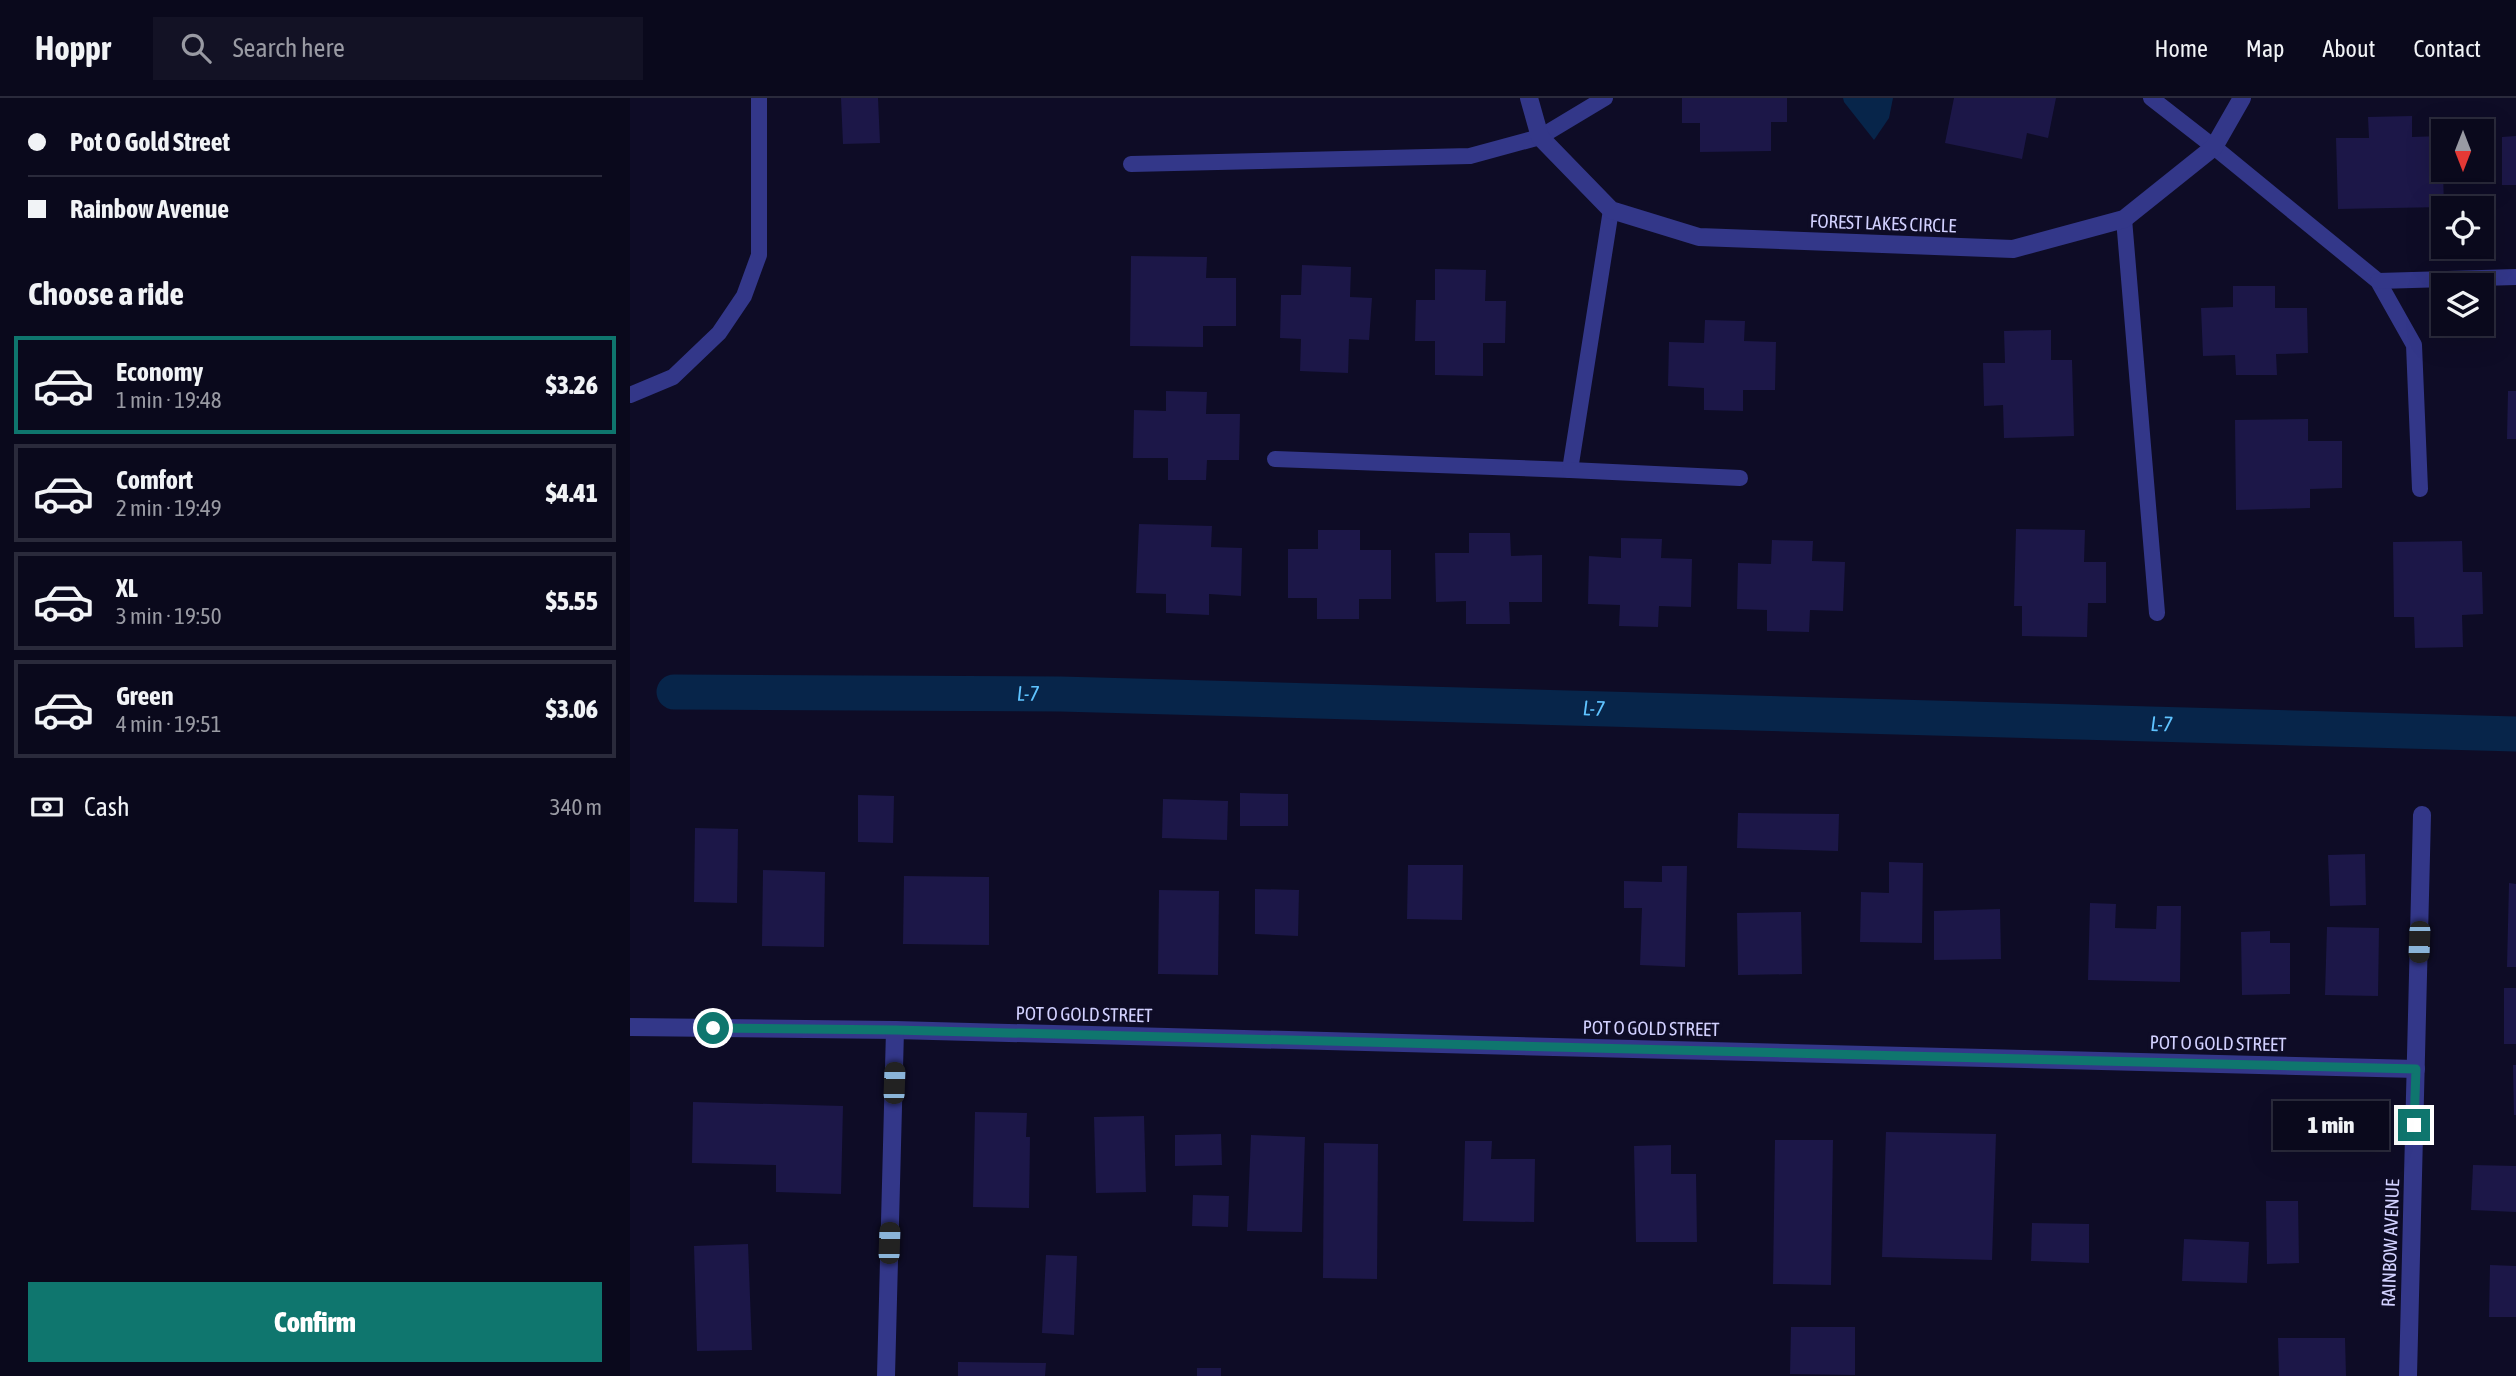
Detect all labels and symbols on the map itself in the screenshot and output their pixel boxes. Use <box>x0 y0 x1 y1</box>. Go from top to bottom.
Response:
north arrow <box>2431 119 2494 182</box>
street label: FOREST LAKES CIRCLE <box>1809 209 1957 237</box>
water label: L-7 <box>1017 681 1039 705</box>
water label: L-7 <box>1582 695 1605 720</box>
water label: L-7 <box>2150 711 2173 736</box>
car <box>2408 921 2431 963</box>
street label: POT O GOLD STREET <box>1015 1002 1153 1026</box>
route start <box>697 1012 729 1044</box>
street label: POT O GOLD STREET <box>1582 1016 1720 1040</box>
street label: POT O GOLD STREET <box>2149 1031 2287 1055</box>
car <box>883 1062 906 1104</box>
callout: 1 min <box>2274 1100 2390 1150</box>
route end <box>2398 1109 2430 1141</box>
street label: RAINBOW AVENUE <box>2377 1179 2403 1307</box>
car <box>878 1222 901 1264</box>

